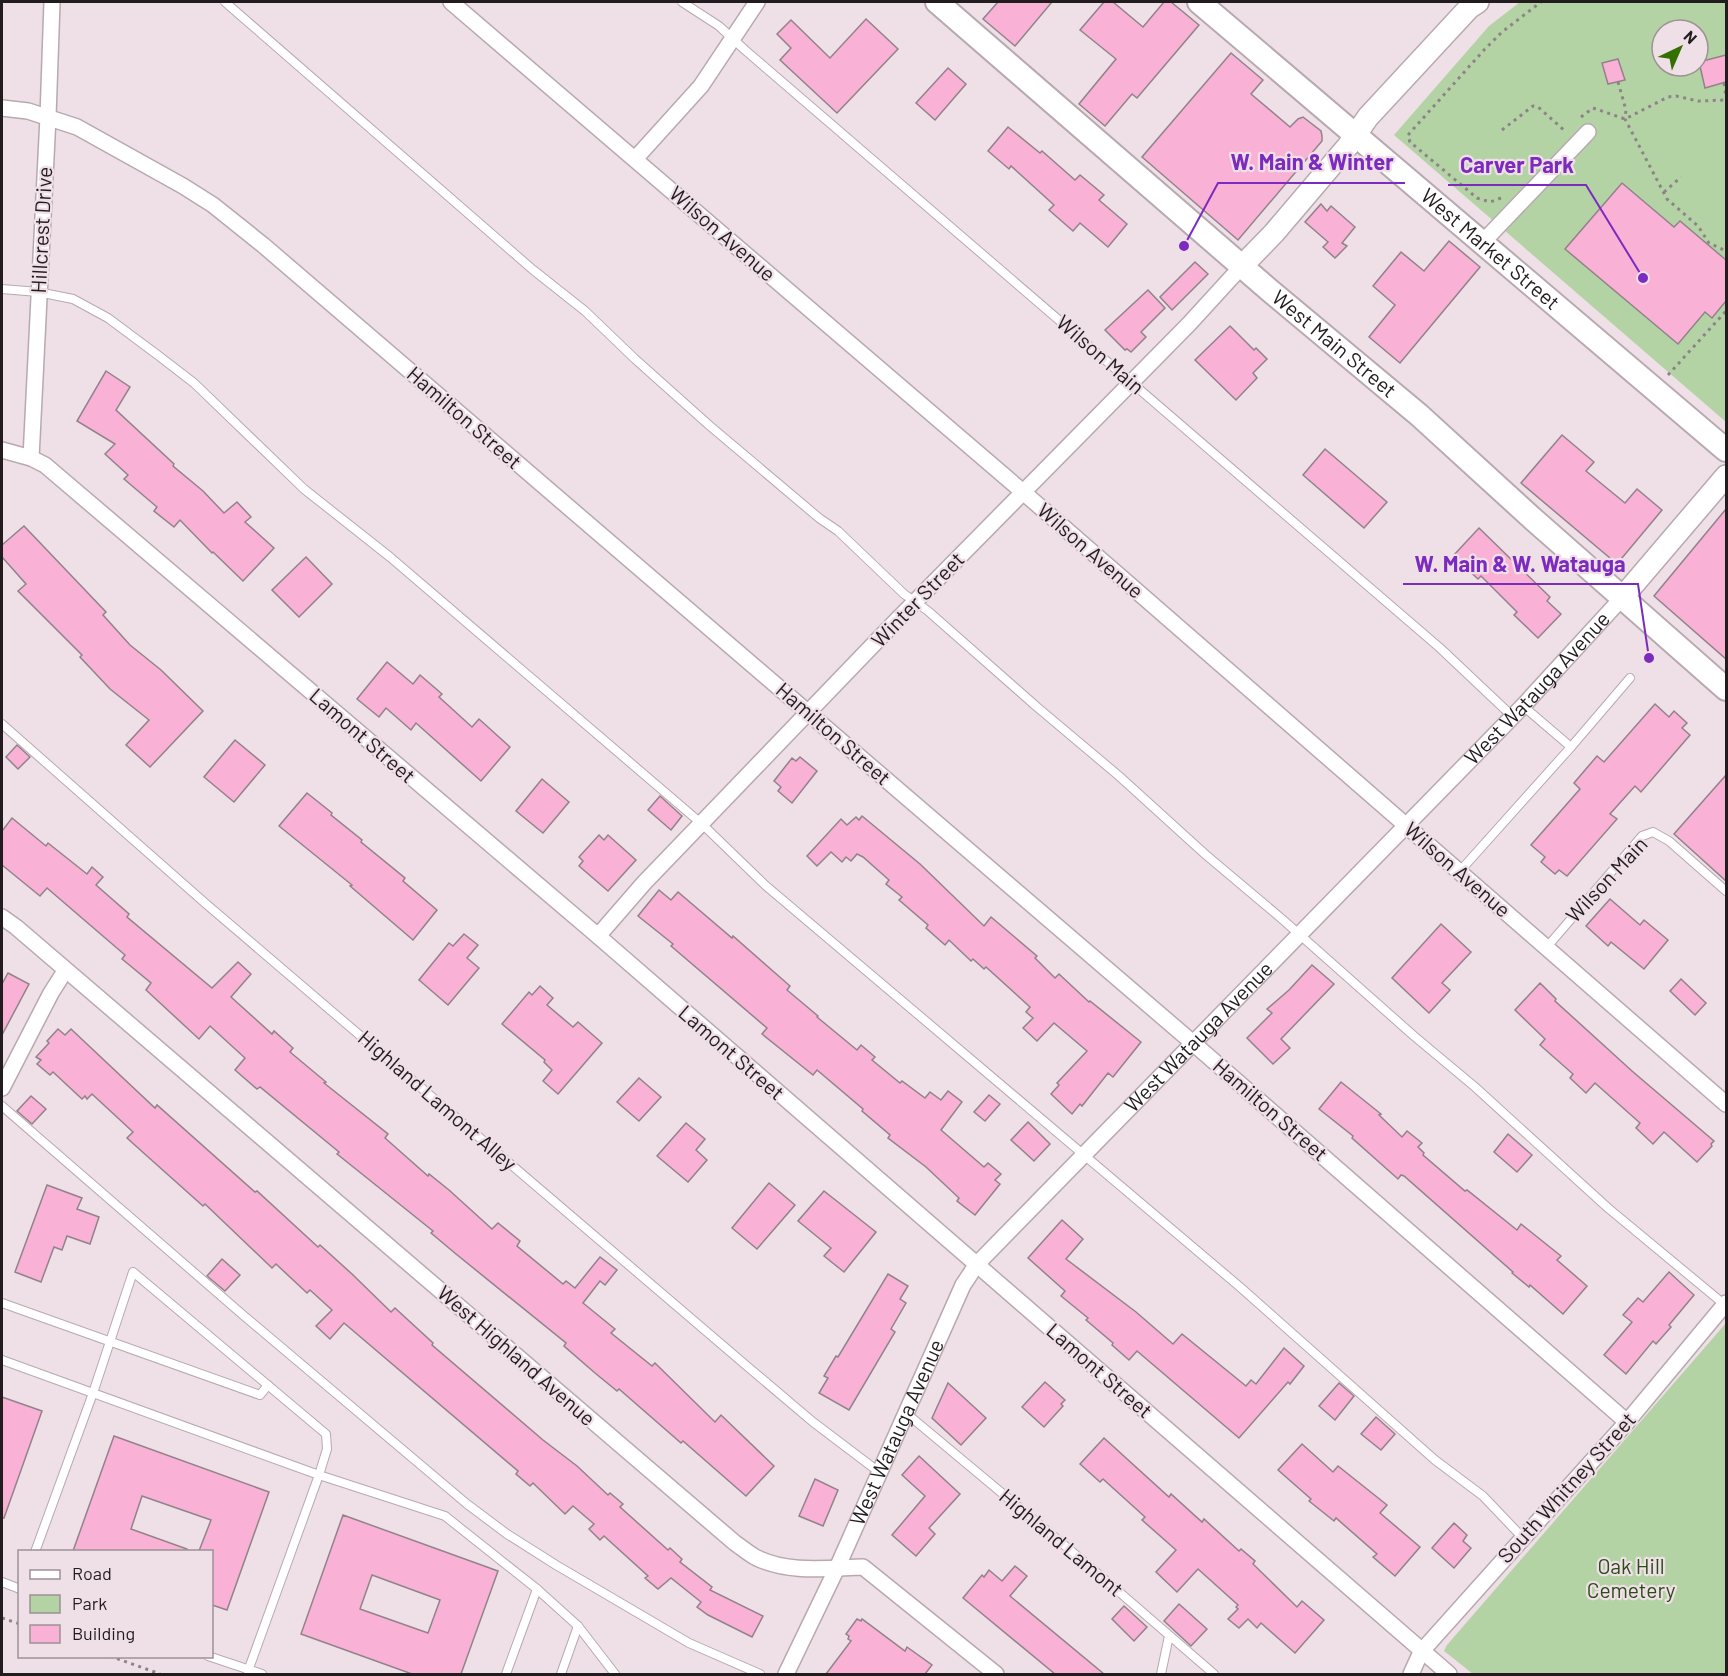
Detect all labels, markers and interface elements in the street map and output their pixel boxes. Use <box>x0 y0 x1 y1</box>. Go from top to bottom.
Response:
north arrow <box>1650 18 1710 78</box>
text: N <box>1680 26 1701 47</box>
callout: W. Main & Winter <box>1218 143 1405 183</box>
callout: Carver Park <box>1448 145 1586 185</box>
text: W. Main & Winter <box>1230 148 1394 174</box>
text: Carver Park <box>1460 151 1574 177</box>
street label: Hillcrest Drive <box>25 166 56 294</box>
street label: Wilson Avenue <box>665 180 781 286</box>
street label: West Market Street <box>1417 182 1565 314</box>
street label: West Main Street <box>1268 284 1402 402</box>
street label: Wilson Main <box>1052 309 1150 399</box>
street label: Hamilton Street <box>403 360 527 473</box>
street label: Wilson Avenue <box>1033 497 1149 603</box>
callout: W. Main & W. Watauga <box>1403 544 1638 584</box>
street label: Winter Street <box>865 546 969 652</box>
text: W. Main & W. Watauga <box>1414 550 1626 576</box>
street label: West Watauga Avenue <box>1459 606 1614 769</box>
street label: Hamilton Street <box>772 676 896 789</box>
street label: Lamont Street <box>305 682 421 788</box>
street label: Wilson Avenue <box>1400 816 1516 922</box>
street label: Wilson Main <box>1560 831 1652 927</box>
street label: West Watauga Avenue <box>1119 956 1277 1117</box>
street label: Lamont Street <box>674 999 790 1105</box>
street label: Highland Lamont Alley <box>354 1024 522 1176</box>
street label: Hamilton Street <box>1209 1052 1333 1165</box>
street label: West Highland Avenue <box>433 1279 601 1430</box>
street label: Lamont Street <box>1042 1317 1158 1423</box>
street label: West Watauga Avenue <box>844 1335 948 1529</box>
street label: South Whitney Street <box>1492 1406 1640 1568</box>
street label: Highland Lamont <box>995 1483 1129 1601</box>
legend <box>18 1550 213 1658</box>
park label: Oak Hill Cemetery <box>1587 1553 1676 1602</box>
text: Road <box>72 1562 112 1584</box>
text: Park <box>72 1592 107 1614</box>
text: Building <box>72 1622 135 1644</box>

